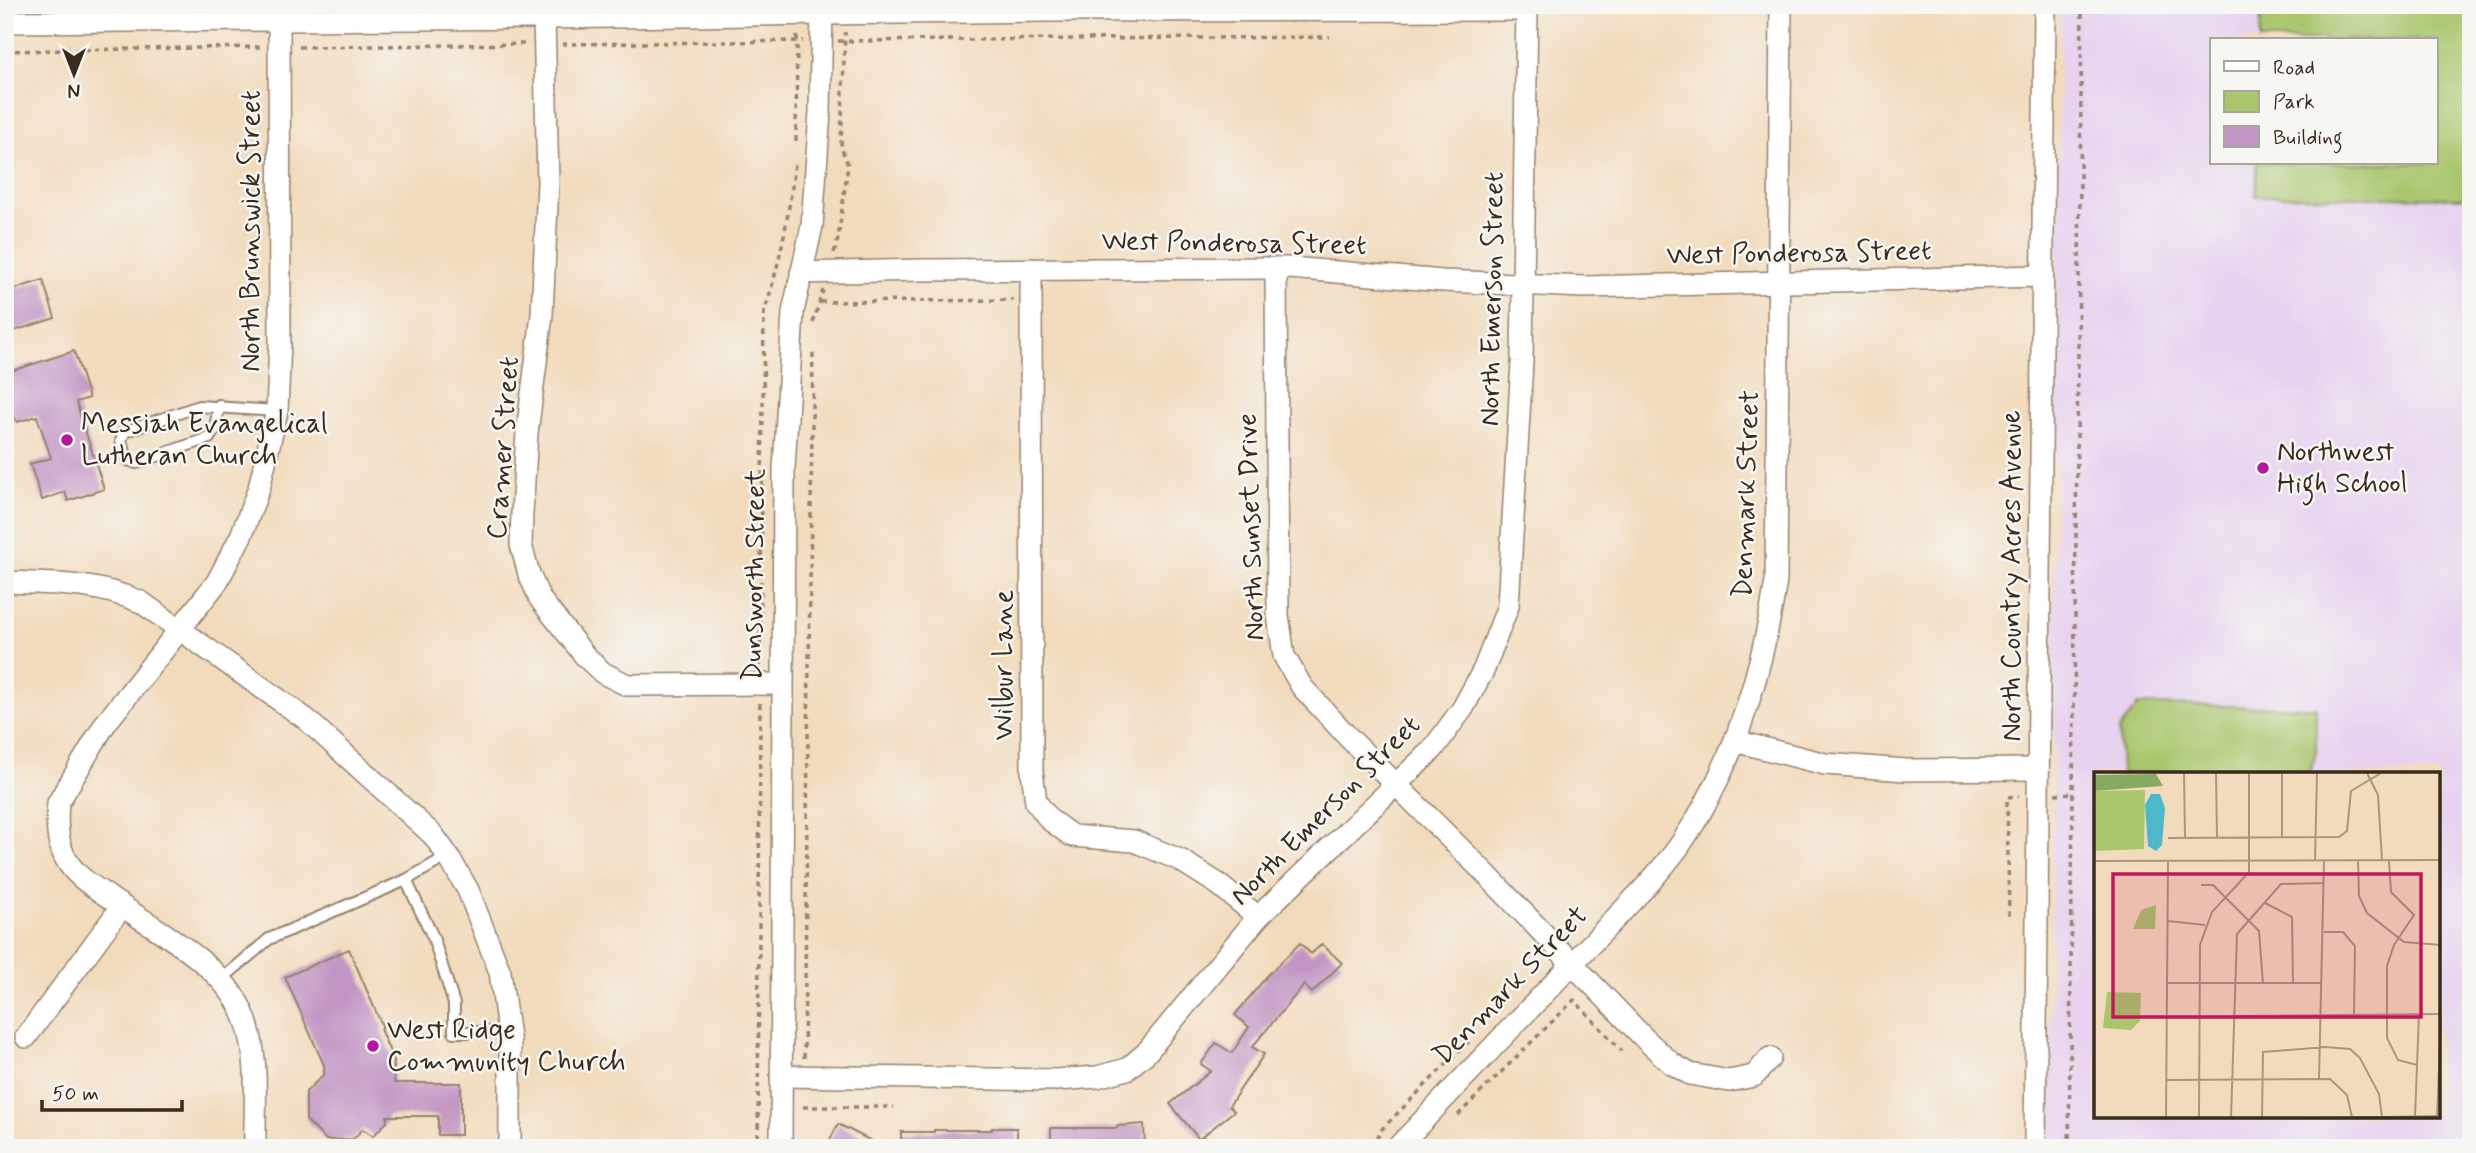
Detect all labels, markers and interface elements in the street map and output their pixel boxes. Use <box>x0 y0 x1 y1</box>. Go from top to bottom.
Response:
north arrow <box>38 38 108 108</box>
legend <box>2210 38 2438 164</box>
text: Road <box>2273 54 2315 82</box>
text: N <box>68 77 80 102</box>
text: Park <box>2273 88 2315 116</box>
street label: North Brunswick Street <box>233 90 270 372</box>
text: Building <box>2273 124 2343 154</box>
street label: North Emerson Street <box>1472 171 1514 427</box>
street label: West Ponderosa Street <box>1101 223 1367 265</box>
street label: West Ponderosa Street <box>1666 233 1932 275</box>
street label: Cramer Street <box>479 355 529 541</box>
street label: Denmark Street <box>1725 389 1769 599</box>
place label: Messiah Evangelical Lutheran Church <box>81 406 327 475</box>
street label: North Country Acres Avenue <box>1994 410 2031 742</box>
street label: North Sunset Drive <box>1230 412 1274 642</box>
marker: Messiah Evangelical Lutheran Church <box>59 432 75 448</box>
place label: Northwest High School <box>2277 434 2407 506</box>
marker: Northwest High School <box>2255 460 2271 476</box>
street label: Dunsworth Street <box>735 468 775 682</box>
street label: Wilbur Lane <box>986 590 1023 740</box>
street label: North Emerson Street <box>1223 708 1429 914</box>
inset map <box>2094 772 2441 1118</box>
street label: Denmark Street <box>1425 898 1597 1074</box>
place label: West Ridge Community Church <box>387 1012 626 1081</box>
marker: West Ridge Community Church <box>365 1038 381 1054</box>
scale bar <box>42 1069 182 1113</box>
text: 50 m <box>52 1080 99 1108</box>

